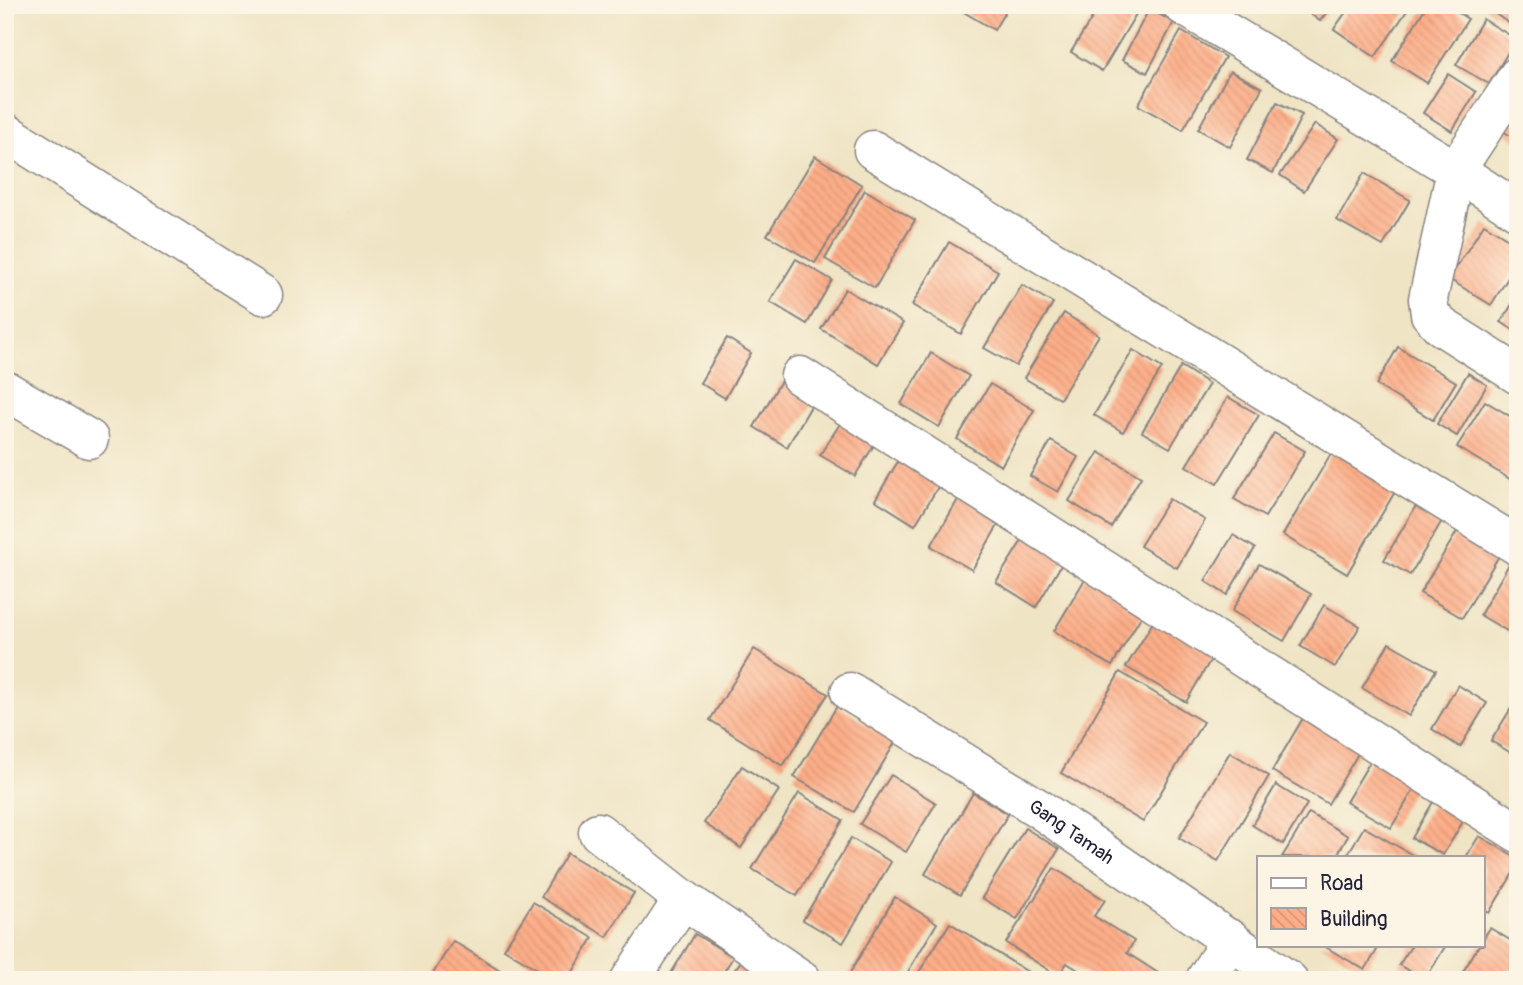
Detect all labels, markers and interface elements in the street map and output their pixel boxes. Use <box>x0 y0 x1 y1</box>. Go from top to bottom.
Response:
street label: Gang Tamah <box>1024 795 1119 870</box>
legend <box>1257 856 1484 946</box>
text: Road <box>1320 870 1364 897</box>
text: Building <box>1320 906 1387 933</box>

